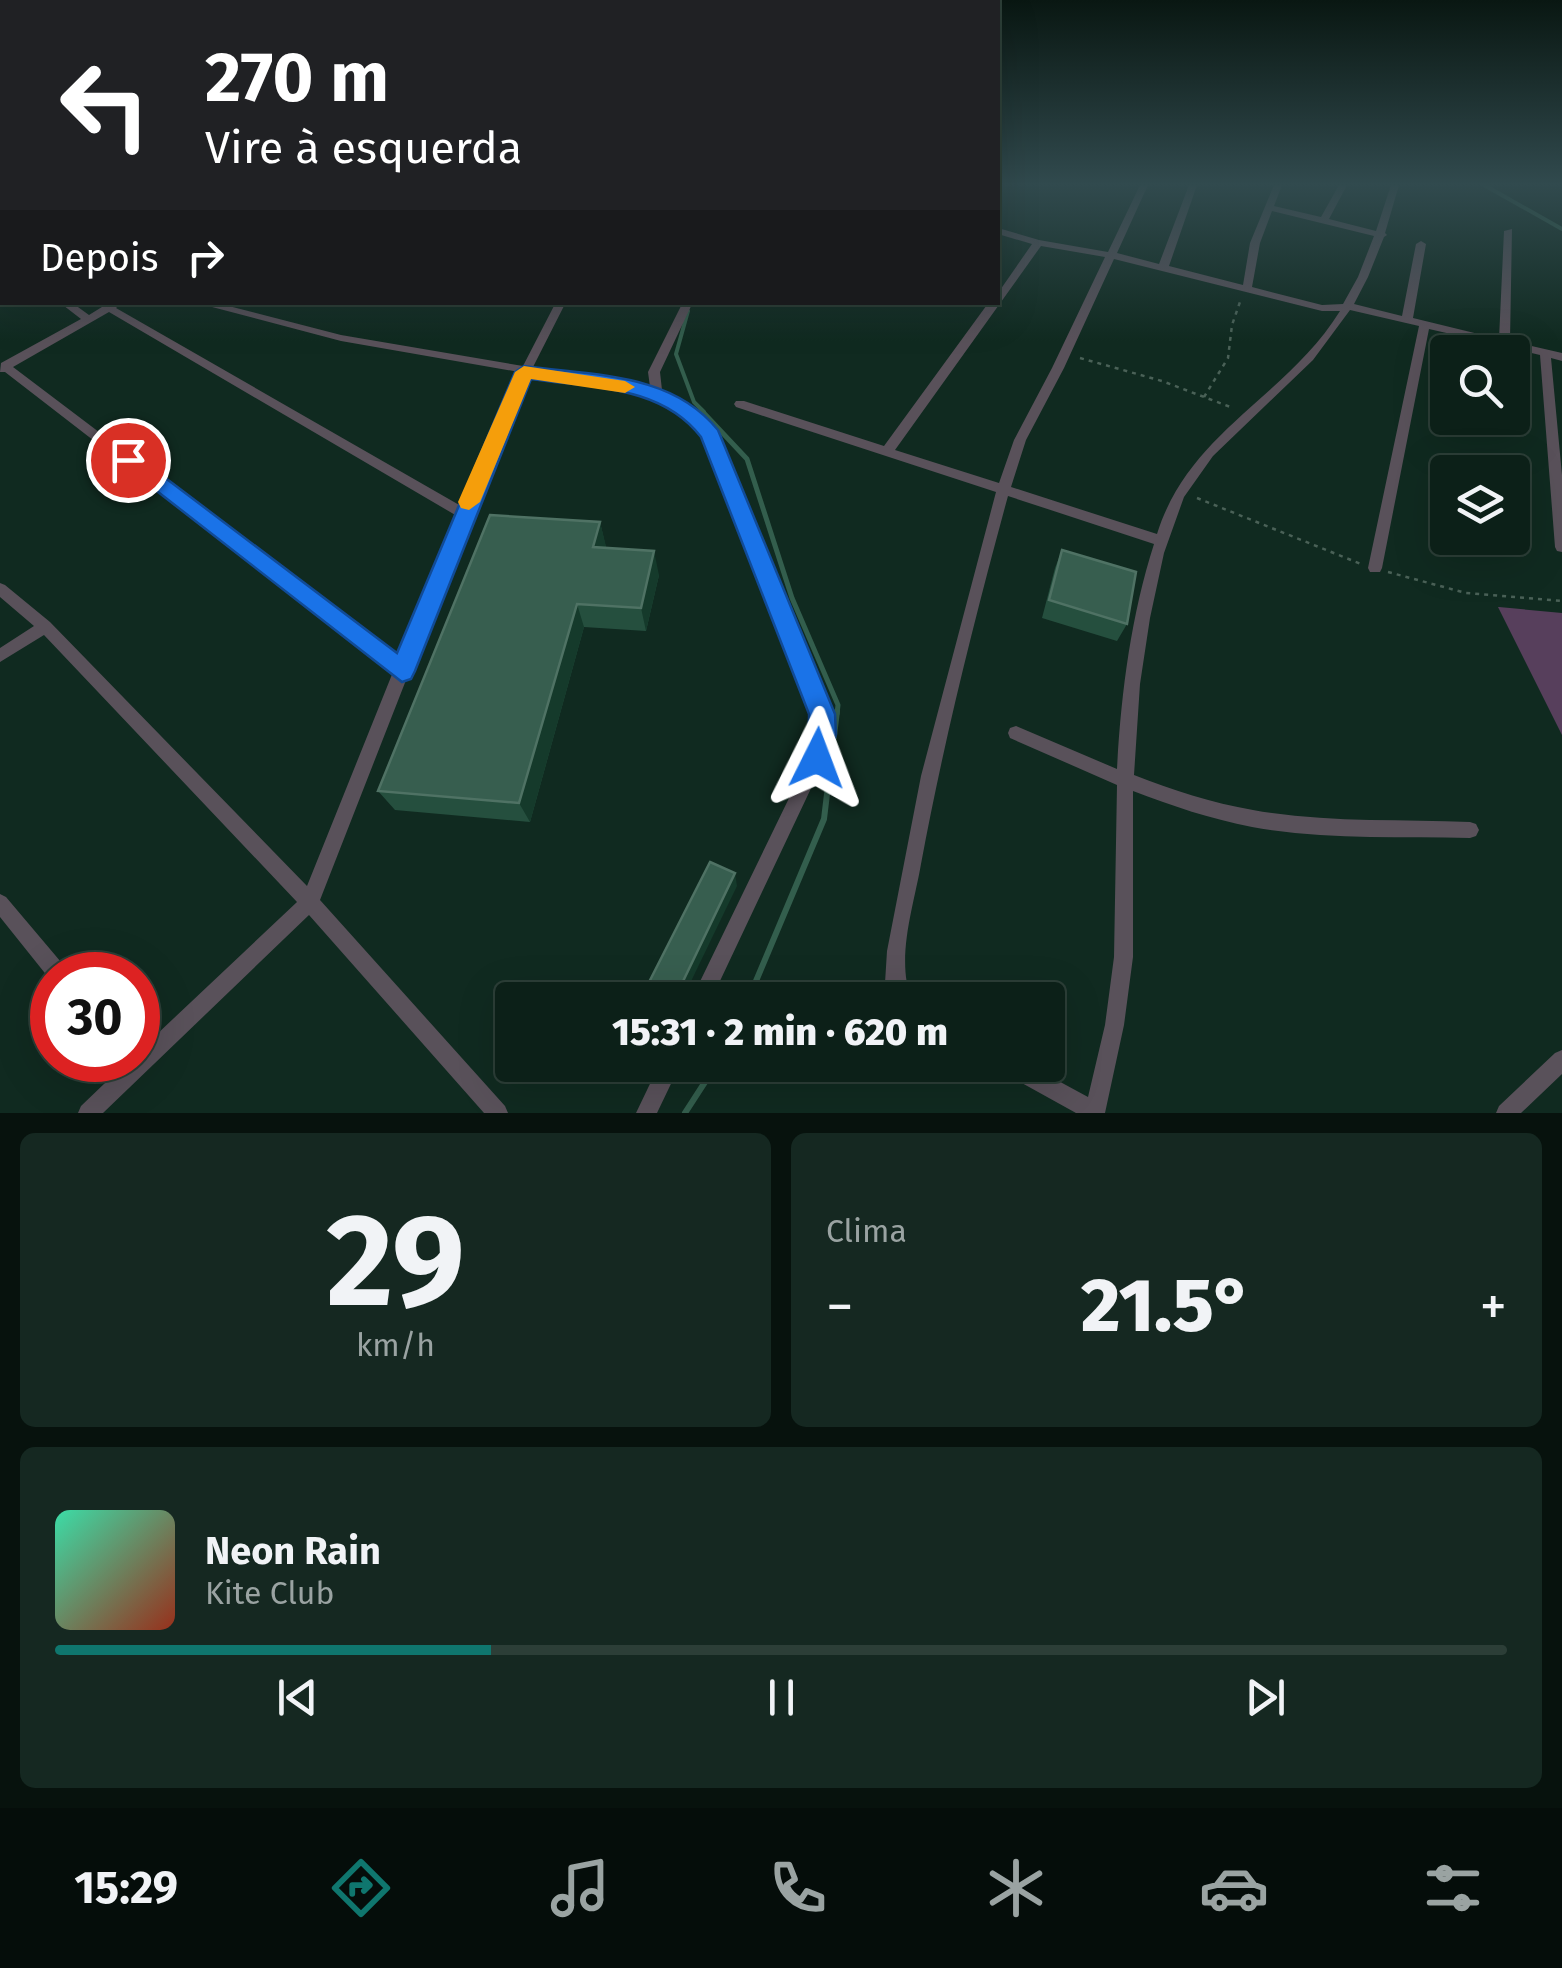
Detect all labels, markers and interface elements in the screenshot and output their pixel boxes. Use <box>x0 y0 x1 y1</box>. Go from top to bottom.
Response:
text: 270 m <box>205 36 389 120</box>
icon: left <box>40 40 170 170</box>
text: Vire à esquerda <box>205 121 522 175</box>
icon: right <box>178 230 233 285</box>
text: Depois <box>40 235 158 281</box>
map controls <box>1430 335 1530 555</box>
button: search <box>1430 335 1530 435</box>
pin <box>86 418 171 503</box>
icon: arrive <box>101 433 156 488</box>
button: layers <box>1430 455 1530 555</box>
position arrow <box>765 706 869 810</box>
speed limit sign: 30 <box>30 952 160 1082</box>
text: 15:31 · 2 min · 620 m <box>612 1009 948 1055</box>
text: 29 <box>326 1183 465 1339</box>
text: Clima <box>826 1212 907 1250</box>
text: 21.5° <box>1081 1261 1252 1351</box>
text: − <box>826 1274 854 1340</box>
text: + <box>1480 1274 1507 1340</box>
text: km/h <box>356 1326 435 1364</box>
text: Neon Rain <box>205 1528 381 1574</box>
text: Kite Club <box>205 1574 334 1612</box>
icon: previous <box>270 1670 325 1725</box>
icon: pause <box>754 1670 809 1725</box>
icon: next <box>1238 1670 1293 1725</box>
icon: directions <box>326 1853 396 1923</box>
icon: music <box>545 1853 615 1923</box>
icon: phone <box>763 1853 833 1923</box>
icon: climate <box>981 1853 1051 1923</box>
icon: car <box>1199 1853 1269 1923</box>
icon: filters <box>1418 1853 1488 1923</box>
text: 15:29 <box>74 1861 178 1915</box>

